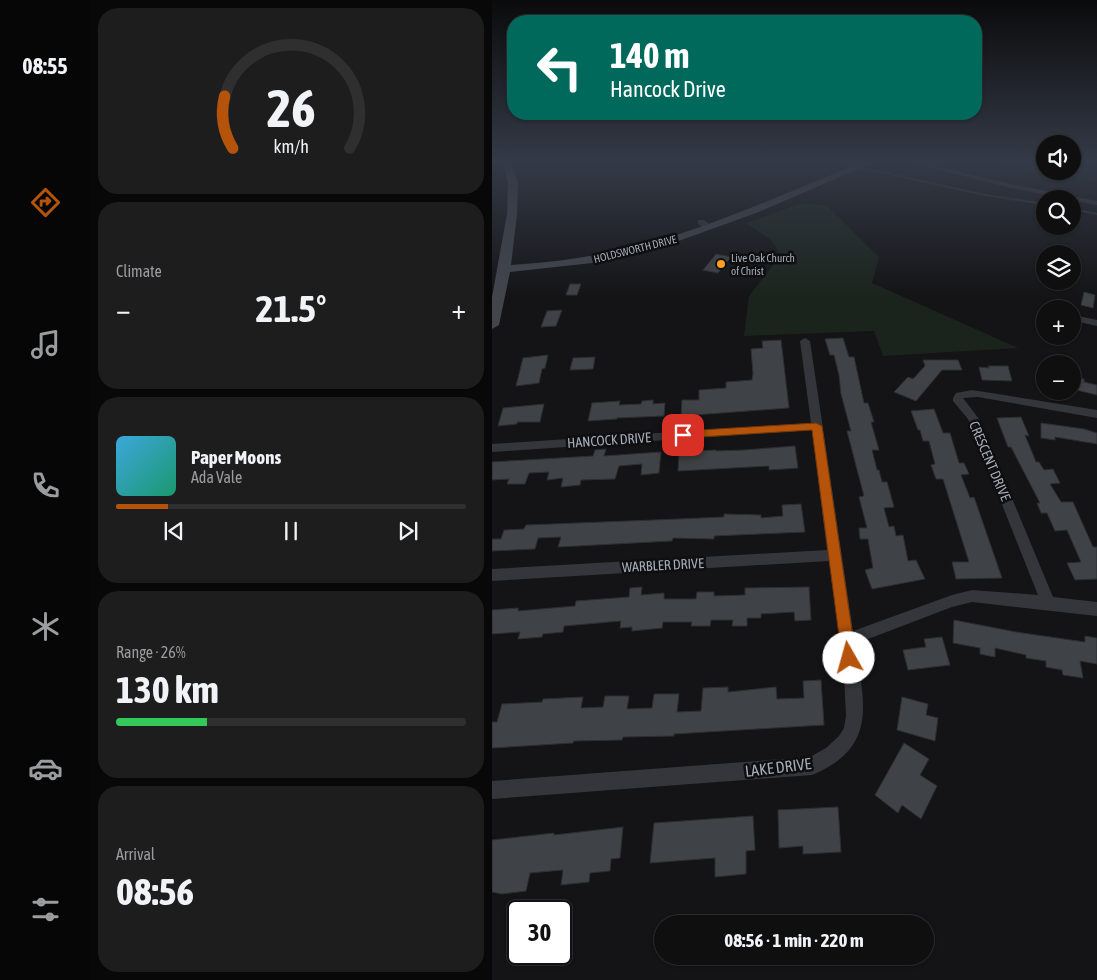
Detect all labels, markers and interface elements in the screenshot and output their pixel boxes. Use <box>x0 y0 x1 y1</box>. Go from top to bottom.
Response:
icon: left <box>527 35 592 100</box>
text: 140 m <box>610 35 689 75</box>
text: 08:55 <box>22 53 68 79</box>
text: Hancock Drive <box>610 76 726 102</box>
text: 26 <box>267 78 315 138</box>
map controls <box>1036 135 1081 400</box>
button: sound <box>1036 135 1081 180</box>
text: km/h <box>273 136 309 157</box>
icon: directions <box>28 185 63 220</box>
button: search <box>1036 190 1081 235</box>
street label: HOLDSWORTH DRIVE <box>592 233 678 265</box>
button: layers <box>1036 245 1081 290</box>
place label: Live Oak Church of Christ <box>731 252 795 277</box>
marker: Live Oak Church of Christ <box>715 258 727 270</box>
text: Climate <box>116 262 162 280</box>
text: 21.5° <box>256 287 326 330</box>
text: − <box>116 293 131 325</box>
text: + <box>451 293 466 325</box>
button: + <box>1036 300 1081 345</box>
icon: music <box>28 327 63 362</box>
button: − <box>1036 355 1081 400</box>
pin <box>662 414 704 456</box>
street label: CRESCENT DRIVE <box>966 419 1014 503</box>
icon: arrive <box>669 421 697 449</box>
street label: HANCOCK DRIVE <box>567 429 651 451</box>
text: Paper Moons <box>191 446 281 468</box>
icon: phone <box>28 468 63 503</box>
text: Ada Vale <box>191 468 242 486</box>
icon: previous <box>160 517 188 545</box>
icon: pause <box>277 517 305 545</box>
icon: next <box>394 517 422 545</box>
street label: WARBLER DRIVE <box>622 555 704 575</box>
icon: climate <box>28 609 63 644</box>
position arrow <box>822 631 874 683</box>
text: Range · 26% <box>116 643 186 661</box>
text: 130 km <box>116 668 219 711</box>
icon: car <box>28 751 63 786</box>
street label: LAKE DRIVE <box>744 754 812 780</box>
text: Arrival <box>116 845 155 863</box>
text: 08:56 <box>116 870 194 913</box>
icon: filters <box>28 892 63 927</box>
speed limit sign: 30 <box>507 900 572 965</box>
text: 08:56 · 1 min · 220 m <box>724 929 864 951</box>

